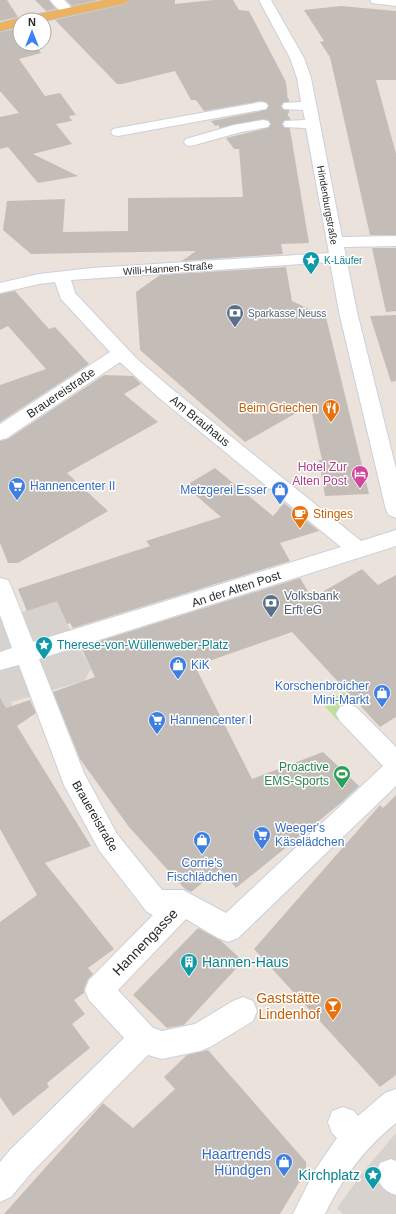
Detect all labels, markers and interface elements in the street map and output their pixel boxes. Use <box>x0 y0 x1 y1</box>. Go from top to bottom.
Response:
north arrow <box>12 12 52 52</box>
text: N <box>28 16 36 28</box>
street label: Hindenburgstraße <box>315 165 340 246</box>
place icon: K-Läufer <box>301 250 321 275</box>
place label: K-Läufer <box>324 255 363 266</box>
street label: Willi-Hannen-Straße <box>123 260 214 277</box>
bank icon: Sparkasse Neuss <box>225 303 245 328</box>
place label: Sparkasse Neuss <box>248 308 326 319</box>
street label: Brauereistraße <box>24 365 98 421</box>
street label: Am Brauhaus <box>167 393 233 449</box>
restaurant icon: Beim Griechen <box>321 398 341 423</box>
place label: Beim Griechen <box>239 401 318 415</box>
place label: Hotel Zur Alten Post <box>292 460 348 488</box>
hotel icon: Hotel Zur Alten Post <box>350 464 370 489</box>
supermarket icon: Hannencenter II <box>7 476 27 501</box>
place label: Hannencenter II <box>30 479 115 493</box>
shop icon: Metzgerei Esser <box>270 480 290 505</box>
place label: Metzgerei Esser <box>180 483 267 497</box>
cafe icon: Stinges <box>290 504 310 529</box>
place label: Stinges <box>313 507 353 521</box>
street label: An der Alten Post <box>190 568 283 610</box>
place label: Volksbank Erft eG <box>284 589 340 617</box>
bank icon: Volksbank Erft eG <box>261 593 281 618</box>
place icon: Therese-von-Wüllenweber-Platz <box>34 635 54 660</box>
place label: Therese-von-Wüllenweber-Platz <box>57 638 228 652</box>
shop icon: KiK <box>168 655 188 680</box>
place label: KiK <box>191 658 210 672</box>
place label: Korschenbroicher Mini-Markt <box>275 679 370 707</box>
shop icon: Korschenbroicher Mini-Markt <box>372 683 392 708</box>
supermarket icon: Hannencenter I <box>147 710 167 735</box>
place label: Hannencenter I <box>170 713 252 727</box>
place label: Proactive EMS-Sports <box>264 760 329 788</box>
sports icon: Proactive EMS-Sports <box>332 764 352 789</box>
street label: Brauereistraße <box>69 778 121 854</box>
place label: Weeger's Käselädchen <box>275 821 344 849</box>
supermarket icon: Weeger's Käselädchen <box>252 825 272 850</box>
shop icon: Corrie's Fischlädchen <box>192 830 212 855</box>
place label: Corrie's Fischlädchen <box>167 856 237 884</box>
street label: Hannengasse <box>109 905 181 979</box>
building icon: Hannen-Haus <box>179 952 199 977</box>
place label: Hannen-Haus <box>202 954 288 970</box>
place label: Gaststätte Lindenhof <box>256 990 320 1022</box>
bar icon: Gaststätte Lindenhof <box>323 996 343 1021</box>
place label: Haartrends Hündgen <box>202 1146 271 1178</box>
shop icon: Haartrends Hündgen <box>274 1152 294 1177</box>
place icon: Kirchplatz <box>363 1165 383 1190</box>
place label: Kirchplatz <box>299 1167 360 1183</box>

